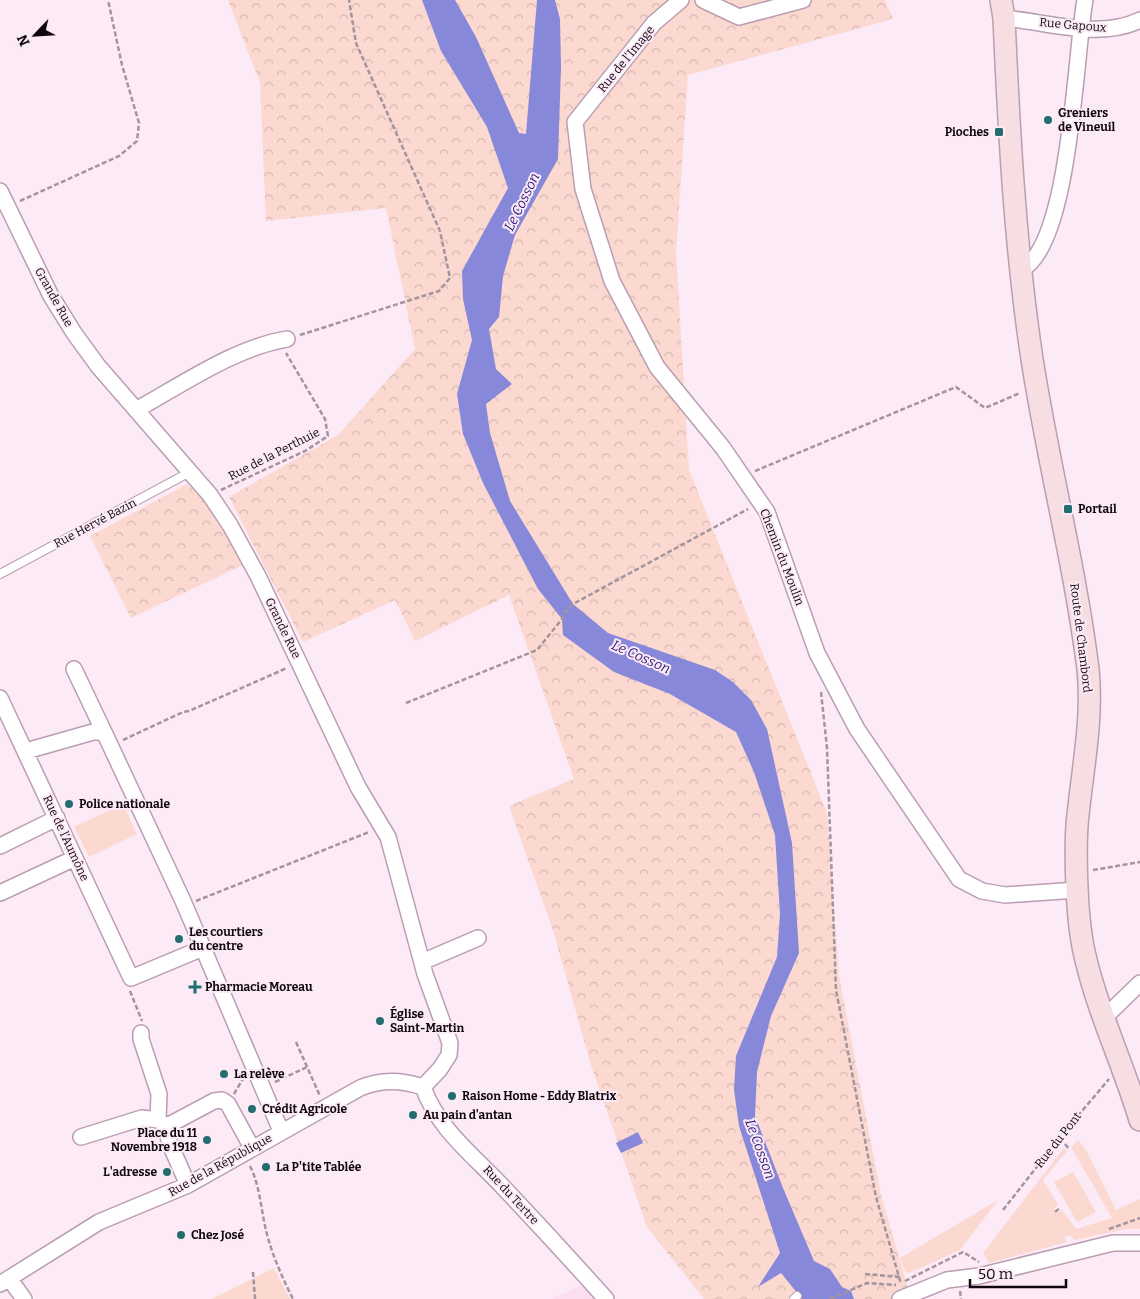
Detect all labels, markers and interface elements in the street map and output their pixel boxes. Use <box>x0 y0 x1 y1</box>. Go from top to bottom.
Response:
north arrow <box>10 10 60 60</box>
street label: Rue Gapoux <box>1039 15 1108 35</box>
street label: Rue de l'Image <box>595 23 657 95</box>
text: N <box>14 32 34 49</box>
place label: Greniers de Vineuil <box>1058 106 1116 134</box>
marker: Greniers de Vineuil <box>1042 114 1054 126</box>
place label: Pioches <box>945 125 989 139</box>
marker: Pioches <box>993 126 1005 138</box>
water label: Le Cosson <box>501 170 543 234</box>
street label: Grande Rue <box>32 265 76 329</box>
street label: Rue de la Perthuie <box>226 425 322 483</box>
street label: Rue Hervé Bazin <box>51 495 139 551</box>
place label: Portail <box>1078 502 1117 516</box>
marker: Portail <box>1062 503 1074 515</box>
street label: Chemin du Moulin <box>757 506 807 608</box>
street label: Route de Chambord <box>1067 583 1095 693</box>
street label: Grande Rue <box>262 595 304 661</box>
water label: Le Cosson <box>609 637 673 677</box>
street label: Rue de l'Aumône <box>40 793 92 883</box>
place label: Police nationale <box>79 797 171 811</box>
marker: Police nationale <box>63 798 75 810</box>
place label: Les courtiers du centre <box>189 925 263 953</box>
marker: Les courtiers du centre <box>173 933 185 945</box>
place label: Pharmacie Moreau <box>205 980 313 994</box>
marker: Pharmacie Moreau <box>189 981 201 993</box>
place label: Église Saint-Martin <box>390 1005 465 1035</box>
marker: Église Saint-Martin <box>374 1015 386 1027</box>
place label: La relève <box>234 1067 285 1081</box>
marker: La relève <box>218 1068 230 1080</box>
place label: Raison Home - Eddy Blatrix <box>462 1089 616 1103</box>
marker: Raison Home - Eddy Blatrix <box>446 1090 458 1102</box>
place label: Crédit Agricole <box>262 1102 348 1116</box>
marker: Crédit Agricole <box>246 1103 258 1115</box>
place label: Au pain d'antan <box>423 1108 512 1122</box>
marker: Au pain d'antan <box>407 1109 419 1121</box>
street label: Rue du Pont <box>1032 1109 1084 1171</box>
water label: Le Cosson <box>741 1117 779 1181</box>
place label: Place du 11 Novembre 1918 <box>111 1126 198 1154</box>
street label: Rue de la République <box>166 1131 274 1199</box>
marker: Place du 11 Novembre 1918 <box>201 1134 213 1146</box>
place label: La P'tite Tablée <box>276 1160 362 1174</box>
marker: La P'tite Tablée <box>260 1161 272 1173</box>
street label: Rue du Tertre <box>480 1163 542 1227</box>
place label: L'adresse <box>103 1165 157 1179</box>
marker: L'adresse <box>161 1166 173 1178</box>
place label: Chez José <box>191 1228 245 1242</box>
marker: Chez José <box>175 1229 187 1241</box>
scale bar <box>970 1256 1066 1288</box>
text: 50 m <box>978 1265 1014 1283</box>

